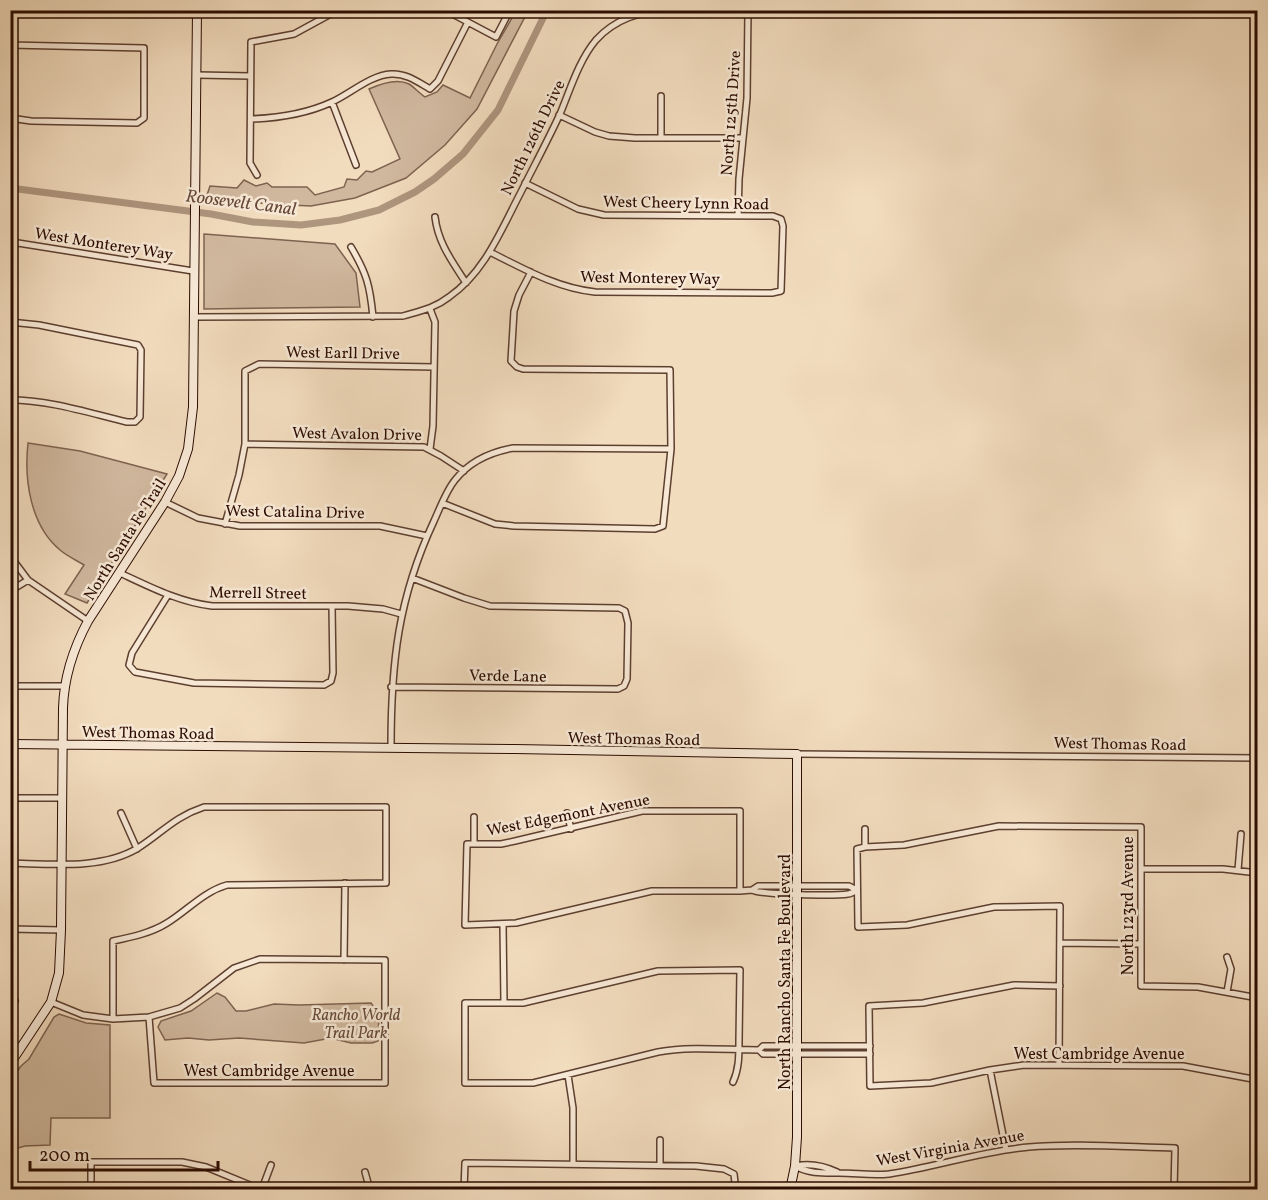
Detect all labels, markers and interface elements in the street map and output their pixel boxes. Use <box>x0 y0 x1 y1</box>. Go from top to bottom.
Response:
street label: North 125th Drive <box>717 50 747 176</box>
street label: North 126th Drive <box>496 77 571 199</box>
water label: Roosevelt Canal <box>184 184 298 223</box>
street label: West Cheery Lynn Road <box>603 192 769 216</box>
street label: West Monterey Way <box>33 223 175 267</box>
street label: West Monterey Way <box>580 267 720 291</box>
street label: West Earll Drive <box>286 342 400 366</box>
street label: West Avalon Drive <box>292 423 422 447</box>
street label: North Santa Fe Trail <box>79 475 172 605</box>
street label: West Catalina Drive <box>225 501 365 525</box>
street label: Merrell Street <box>209 582 307 606</box>
street label: Verde Lane <box>469 665 547 689</box>
street label: West Thomas Road <box>81 722 215 746</box>
street label: West Thomas Road <box>567 728 701 752</box>
street label: West Thomas Road <box>1053 733 1187 757</box>
street label: West Edgemont Avenue <box>485 789 652 843</box>
street label: North 123rd Avenue <box>1118 836 1140 976</box>
street label: North Rancho Santa Fe Boulevard <box>775 854 797 1090</box>
park label: Rancho World Trail Park <box>312 1005 401 1045</box>
street label: West Cambridge Avenue <box>1013 1044 1185 1066</box>
street label: West Cambridge Avenue <box>183 1061 355 1083</box>
street label: West Virginia Avenue <box>875 1125 1026 1173</box>
scale bar <box>30 1134 218 1172</box>
text: 200 m <box>39 1144 90 1169</box>

